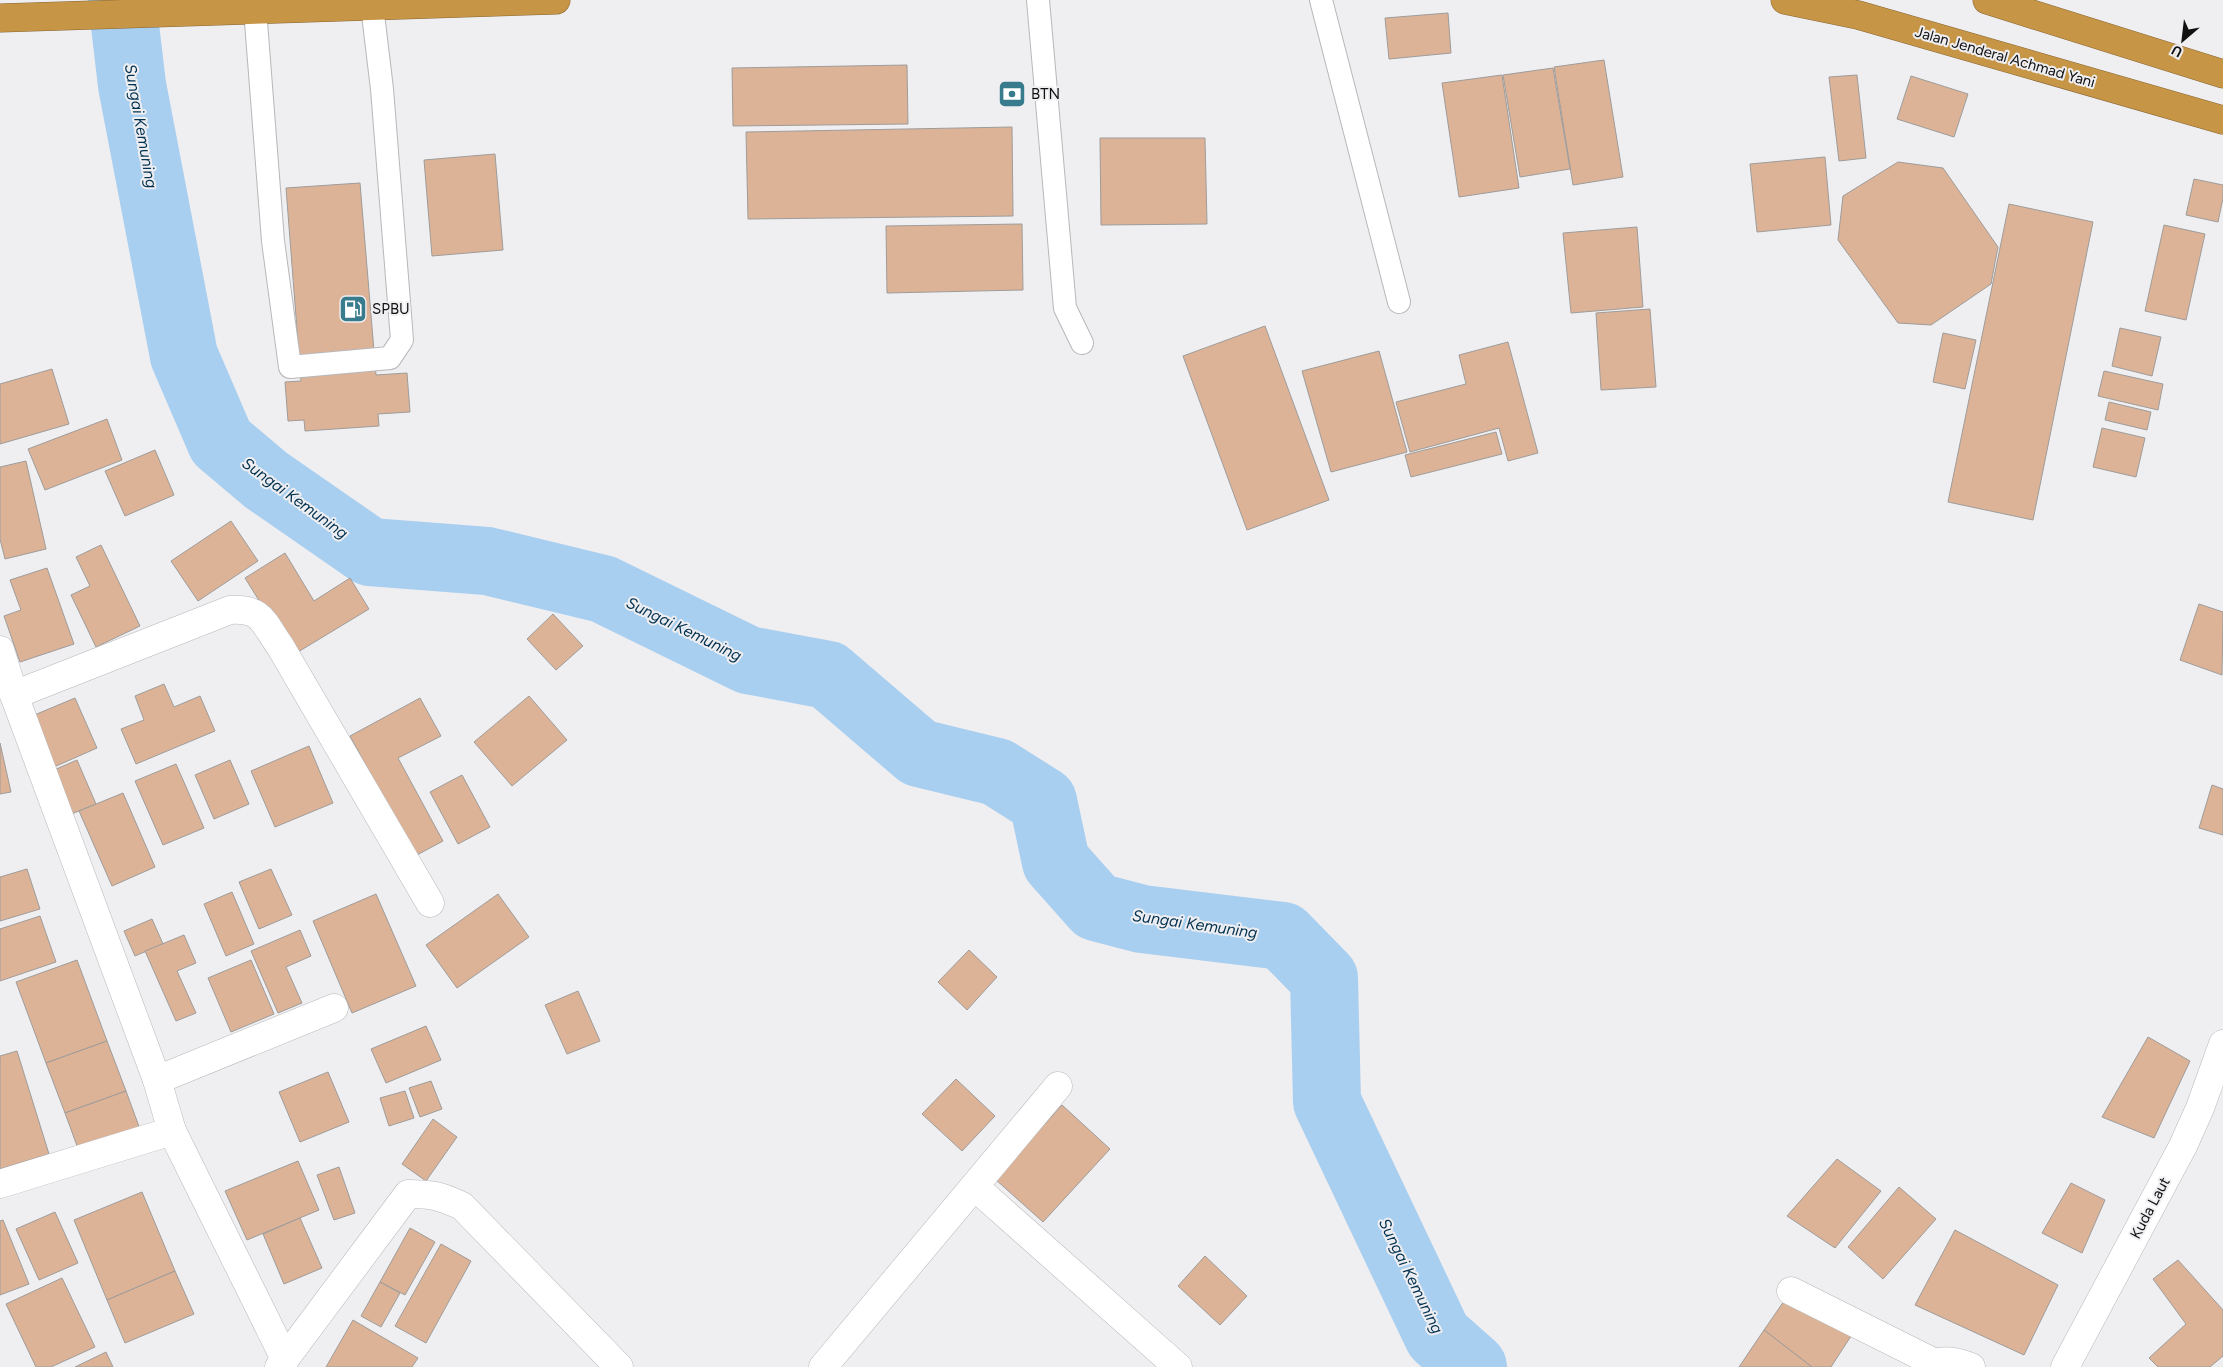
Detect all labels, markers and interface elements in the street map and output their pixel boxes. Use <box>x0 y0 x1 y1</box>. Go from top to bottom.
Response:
north arrow <box>2158 15 2208 65</box>
street label: Jalan Jenderal Achmad Yani <box>1913 23 2097 91</box>
text: U <box>2169 41 2185 61</box>
water label: Sungai Kemuning <box>121 62 161 190</box>
bank icon: BTN <box>997 79 1027 109</box>
place label: BTN <box>1031 85 1060 103</box>
fuel station icon: SPBU <box>338 294 368 324</box>
place label: SPBU <box>372 300 410 318</box>
water label: Sungai Kemuning <box>238 453 352 543</box>
water label: Sungai Kemuning <box>623 593 745 665</box>
water label: Sungai Kemuning <box>1131 906 1259 942</box>
street label: Kuda Laut <box>2126 1174 2174 1242</box>
water label: Sungai Kemuning <box>1375 1215 1447 1337</box>

